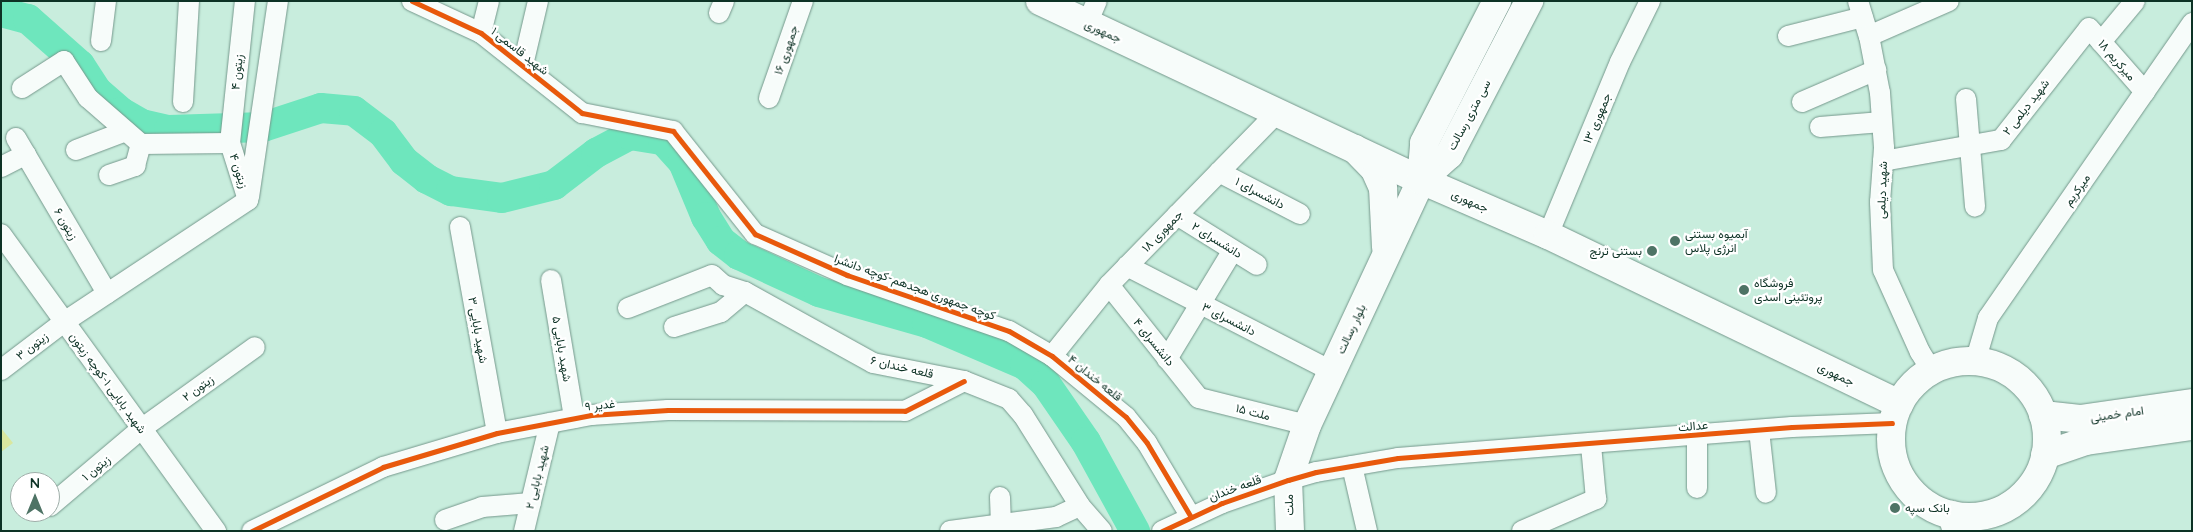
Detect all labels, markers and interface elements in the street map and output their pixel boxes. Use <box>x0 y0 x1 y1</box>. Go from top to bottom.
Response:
street label: جمهوری <box>1082 16 1124 46</box>
street label: ۱۶ جمهوری <box>771 23 801 77</box>
street label: ۱ شهید قاسمی <box>488 24 552 78</box>
street label: ۱۸ میرکریم <box>2095 36 2139 84</box>
street label: زیتون ۴ <box>228 53 246 91</box>
street label: ۲ شهید دیلمی <box>2000 76 2052 138</box>
street label: سی متری رسالت <box>1444 77 1494 153</box>
street label: ۱۳ جمهوری <box>1580 91 1614 145</box>
street label: ۴ زیتون <box>227 152 251 190</box>
street label: شهید دیلمی <box>1874 161 1890 219</box>
street label: میرکریم <box>2061 171 2093 209</box>
street label: ۱ دانشسرای <box>1233 174 1287 212</box>
street label: جمهوری <box>1449 187 1491 215</box>
street label: ۶ زیتون <box>51 205 81 243</box>
street label: جمهوری ۱۸ <box>1139 207 1185 255</box>
street label: ۲ دانشسرای <box>1189 219 1245 261</box>
place label: آبمیوه بستنی انرژی پلاس <box>1685 227 1748 255</box>
marker: آبمیوه بستنی انرژی پلاس <box>1669 235 1681 247</box>
place label: بستنی ترنج <box>1589 244 1642 258</box>
marker: بستنی ترنج <box>1646 245 1658 257</box>
street label: کوچه جمهوری هجدهم-کوچه دانشرا <box>832 251 998 323</box>
place label: فروشگاه پروتئینی اسدی <box>1754 276 1822 304</box>
marker: فروشگاه پروتئینی اسدی <box>1738 284 1750 296</box>
street label: ۳ شهید بابایی <box>465 296 491 364</box>
street label: ۳ دانشسرای <box>1200 299 1258 339</box>
street label: بلوار رسالت <box>1333 302 1369 356</box>
street label: ۵ شهید بابایی <box>549 315 575 383</box>
street label: ۴ دانشسرای <box>1130 315 1178 369</box>
street label: ۳ زیتون <box>13 329 51 363</box>
street label: شهید بابایی ۱-کوچه زیتون <box>67 330 149 436</box>
street label: ۴ قلعه خندان <box>1065 352 1125 404</box>
street label: ۶ قلعه خندان <box>869 353 935 381</box>
street label: جمهوری <box>1815 359 1857 389</box>
street label: ۲ زیتون <box>180 372 216 404</box>
street label: غدیر ۹ <box>584 396 616 414</box>
street label: ۱۵ ملت <box>1234 401 1272 423</box>
street label: امام خمینی <box>2089 403 2145 425</box>
street label: عدالت <box>1677 418 1709 434</box>
street label: ۲ شهید بابایی <box>522 443 552 511</box>
street label: ۱ زیتون <box>79 452 113 484</box>
north arrow <box>10 472 60 522</box>
street label: قلعه خندان <box>1207 472 1263 504</box>
text: N <box>30 474 40 492</box>
street label: ملت <box>1281 494 1297 516</box>
place label: بانک سپه <box>1905 501 1950 515</box>
marker: بانک سپه <box>1889 502 1901 514</box>

